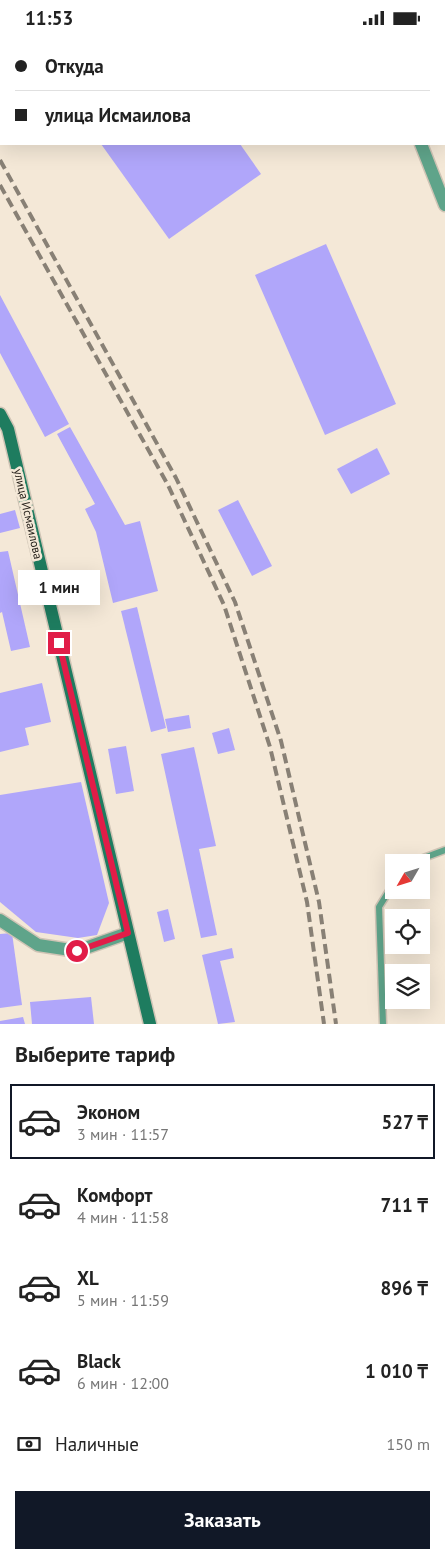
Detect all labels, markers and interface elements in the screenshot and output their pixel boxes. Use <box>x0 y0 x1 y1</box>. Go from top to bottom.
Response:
text: 11:53 <box>25 6 73 30</box>
text: Откуда <box>45 54 104 78</box>
text: улица Исмаилова <box>45 103 191 127</box>
street label: улица Исмаилова <box>11 467 46 560</box>
callout: 1 мин <box>18 571 100 605</box>
text: 1 мин <box>38 577 80 597</box>
route end <box>48 632 70 654</box>
north arrow <box>385 854 430 899</box>
map controls <box>385 854 430 1009</box>
button: locate <box>385 909 430 954</box>
route start <box>66 940 88 962</box>
button: layers <box>385 964 430 1009</box>
text: Выберите тариф <box>15 1040 175 1068</box>
icon: car <box>17 1099 62 1144</box>
text: Эконом <box>77 1100 140 1124</box>
text: 527 ₸ <box>382 1110 428 1134</box>
text: 3 мин · 11:57 <box>77 1124 169 1144</box>
icon: car <box>17 1182 62 1227</box>
text: Комфорт <box>77 1183 153 1207</box>
text: 711 ₸ <box>380 1193 428 1217</box>
text: 4 мин · 11:58 <box>77 1207 169 1227</box>
icon: car <box>17 1265 62 1310</box>
text: XL <box>77 1266 99 1290</box>
text: 896 ₸ <box>380 1276 428 1300</box>
text: 5 мин · 11:59 <box>77 1290 169 1310</box>
icon: car <box>17 1348 62 1393</box>
text: Black <box>77 1349 121 1373</box>
text: 1 010 ₸ <box>365 1359 428 1383</box>
text: 6 мин · 12:00 <box>77 1373 169 1393</box>
icon: cash <box>15 1430 43 1458</box>
text: Наличные <box>55 1432 139 1456</box>
text: 150 m <box>387 1434 430 1454</box>
button: Заказать <box>15 1491 430 1549</box>

